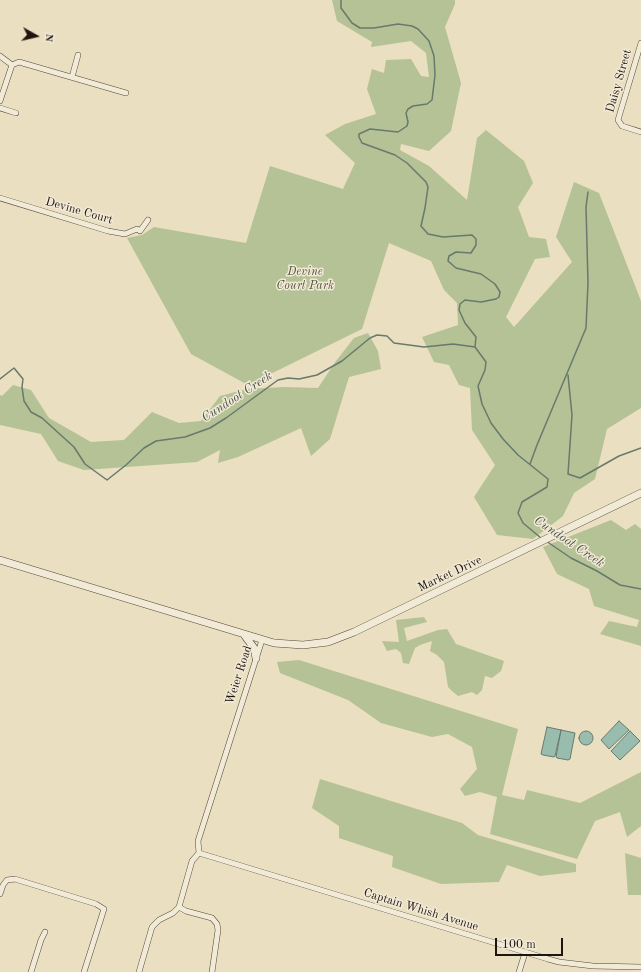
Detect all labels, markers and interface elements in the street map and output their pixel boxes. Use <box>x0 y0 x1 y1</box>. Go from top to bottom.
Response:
north arrow <box>16 16 56 56</box>
text: N <box>42 33 54 43</box>
street label: Daisy Street <box>603 48 635 114</box>
street label: Devine Court <box>44 195 114 227</box>
park label: Devine Court Park <box>276 265 334 293</box>
water label: Cundoot Creek <box>199 368 275 426</box>
water label: Cundoot Creek <box>531 513 607 571</box>
street label: Market Drive <box>416 553 484 595</box>
street label: Weier Road <box>223 644 255 706</box>
street label: Captain Whish Avenue <box>362 886 480 934</box>
scale bar <box>497 930 565 956</box>
text: 100 m <box>502 939 536 951</box>

